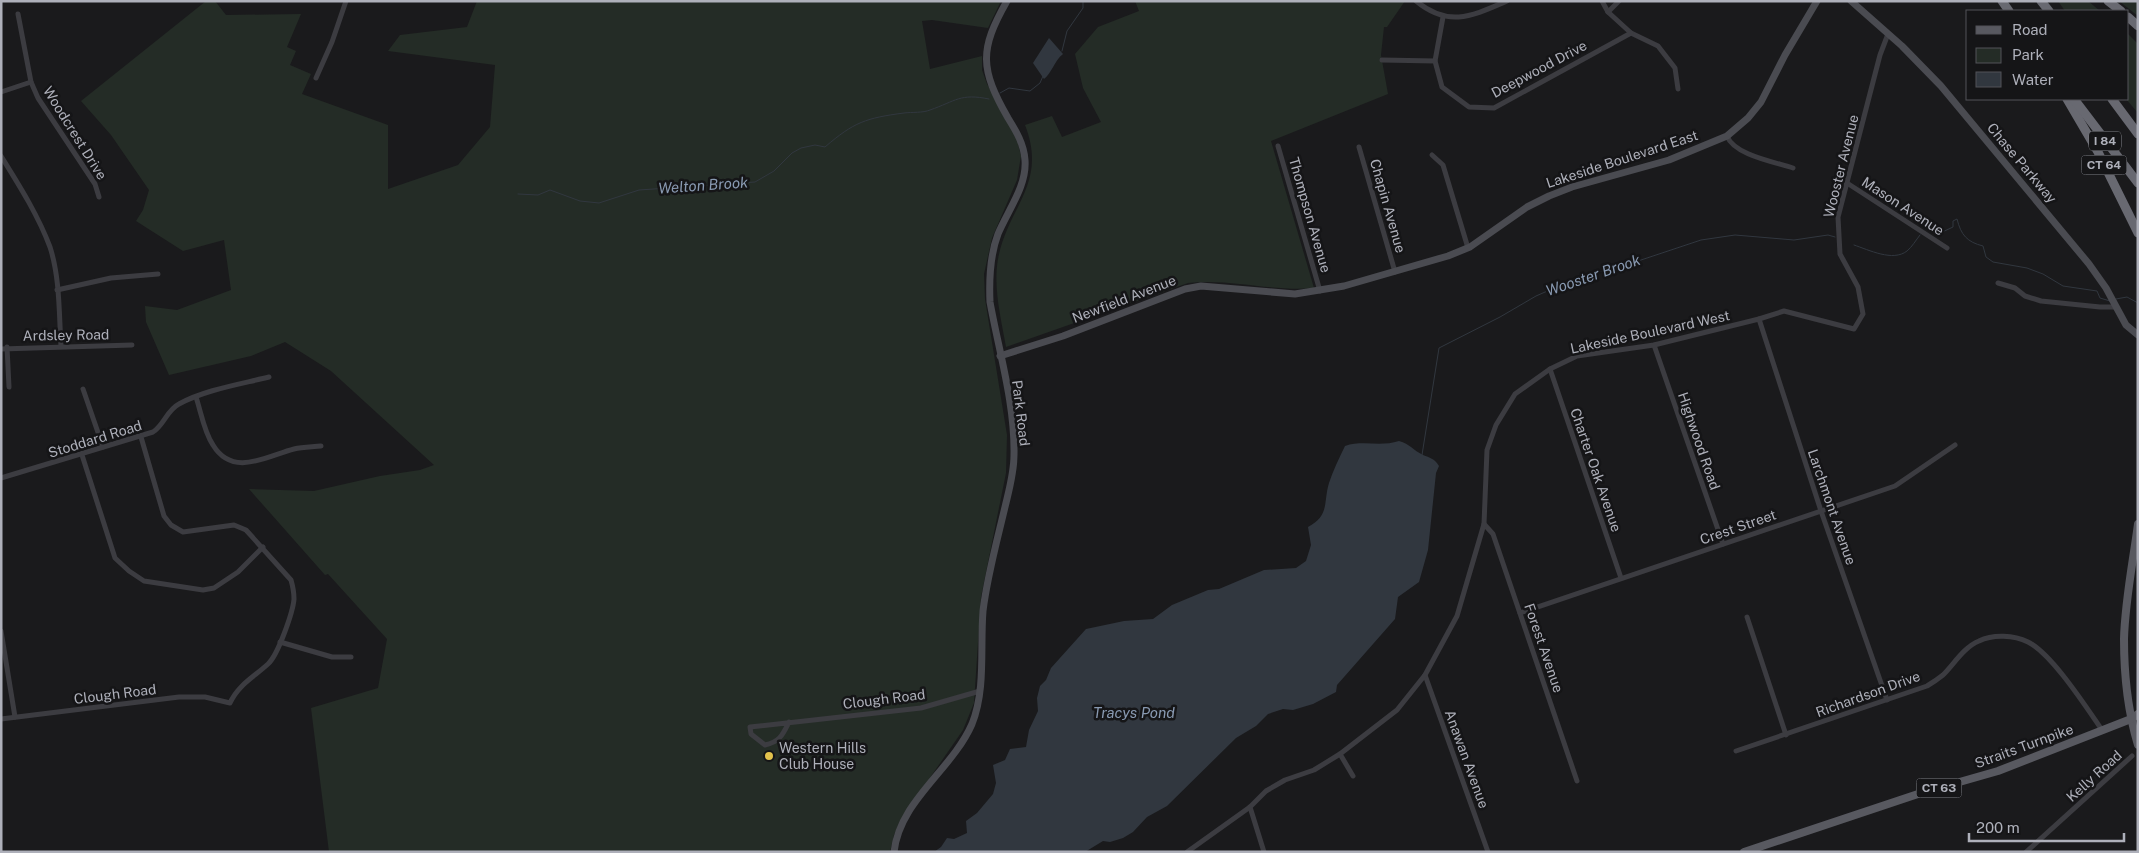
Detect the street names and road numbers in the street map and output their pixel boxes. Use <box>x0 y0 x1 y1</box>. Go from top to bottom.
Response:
street label: Deepwood Drive <box>1489 37 1589 101</box>
street label: Woodcrest Drive <box>40 83 110 183</box>
street label: Wooster Avenue <box>1820 113 1862 219</box>
street label: Chase Parkway <box>1984 120 2060 207</box>
street label: Lakeside Boulevard East <box>1544 127 1700 191</box>
road number: I 84 <box>2089 132 2121 150</box>
street label: Thompson Avenue <box>1286 155 1334 275</box>
road number: CT 64 <box>2082 156 2126 174</box>
street label: Chapin Avenue <box>1367 157 1409 255</box>
street label: Mason Avenue <box>1859 174 1947 239</box>
street label: Newfield Avenue <box>1070 272 1178 326</box>
street label: Lakeside Boulevard West <box>1569 307 1731 357</box>
street label: Ardsley Road <box>23 326 109 344</box>
street label: Park Road <box>1009 379 1033 447</box>
street label: Highwood Road <box>1675 390 1723 492</box>
street label: Charter Oak Avenue <box>1567 406 1625 534</box>
street label: Stoddard Road <box>46 417 144 461</box>
street label: Larchmont Avenue <box>1805 447 1859 567</box>
street label: Crest Street <box>1698 506 1778 548</box>
street label: Forest Avenue <box>1521 601 1567 695</box>
street label: Richardson Drive <box>1814 668 1922 720</box>
street label: Clough Road <box>73 681 157 707</box>
street label: Clough Road <box>842 686 926 712</box>
street label: Anawan Avenue <box>1442 708 1492 810</box>
street label: Straits Turnpike <box>1973 721 2075 771</box>
street label: Kelly Road <box>2063 747 2125 805</box>
road number: CT 63 <box>1916 778 1962 798</box>

